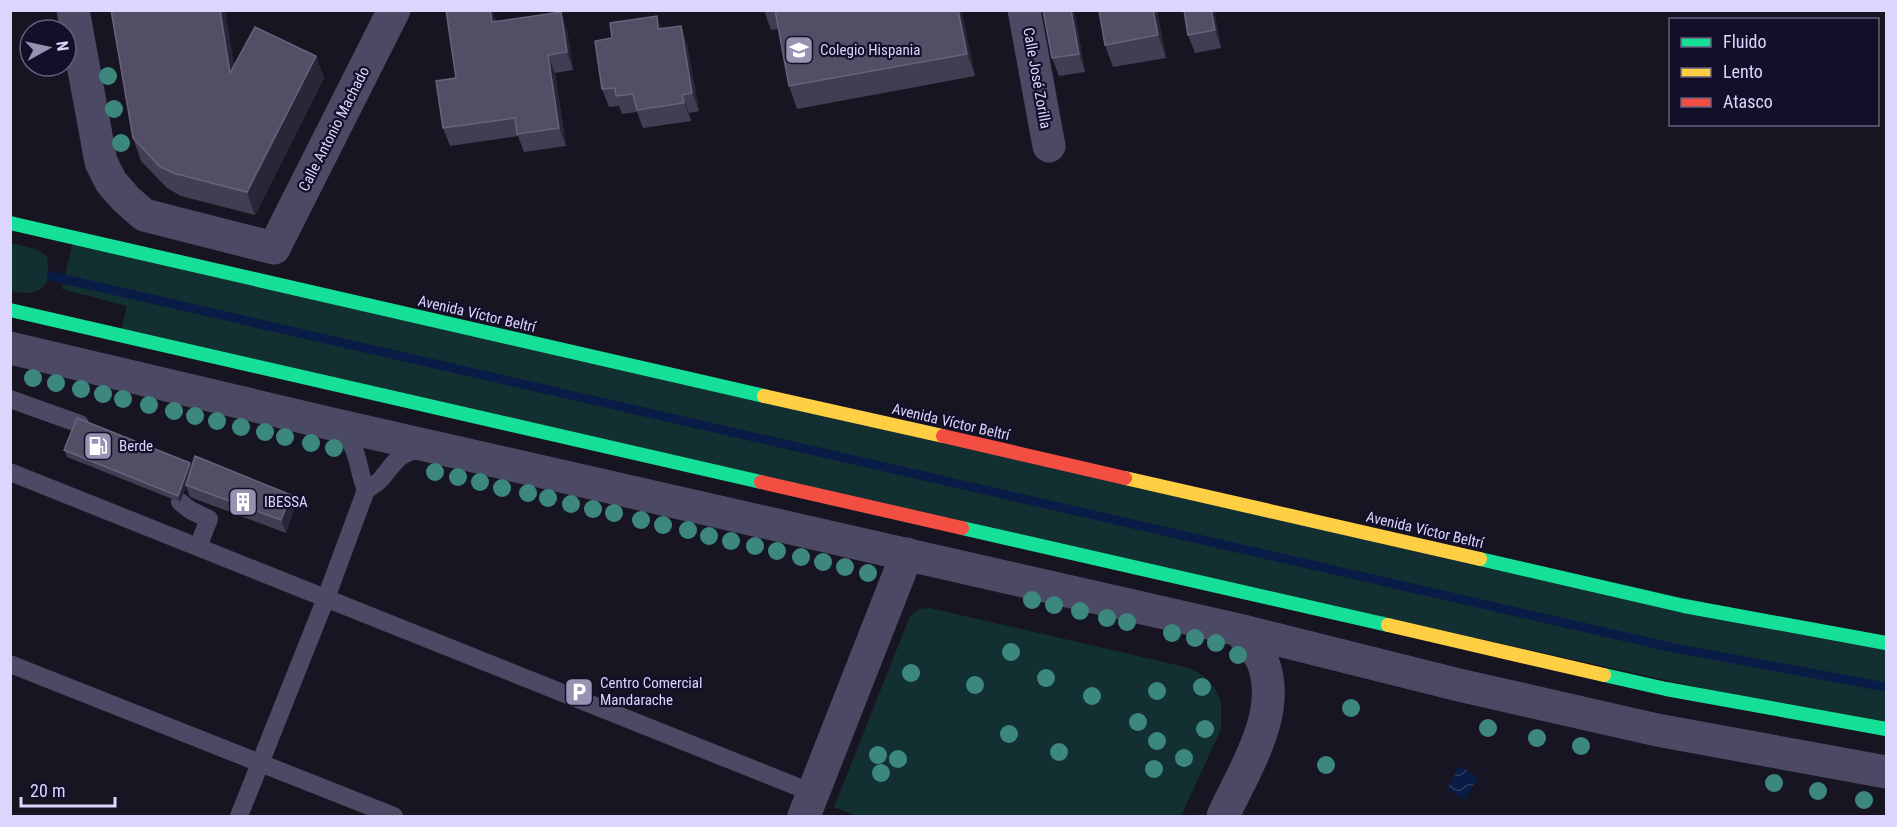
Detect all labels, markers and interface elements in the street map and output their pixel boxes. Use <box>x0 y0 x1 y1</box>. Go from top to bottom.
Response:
north arrow <box>18 18 78 78</box>
legend <box>1669 18 1879 126</box>
street label: Calle José Zorilla <box>1019 26 1055 130</box>
text: Fluido <box>1723 31 1767 52</box>
school or university icon: Colegio Hispania <box>783 34 815 66</box>
text: N <box>52 40 72 52</box>
place label: Colegio Hispania <box>820 41 920 59</box>
text: Lento <box>1723 61 1763 82</box>
street label: Calle Antonio Machado <box>295 64 373 194</box>
text: Atasco <box>1723 91 1773 112</box>
street label: Avenida Víctor Beltrí <box>416 292 539 337</box>
street label: Avenida Víctor Beltrí <box>890 400 1013 445</box>
fuel station icon: Berde <box>82 430 114 462</box>
place label: Berde <box>119 437 153 455</box>
building icon: IBESSA <box>227 486 259 518</box>
place label: IBESSA <box>264 493 308 511</box>
street label: Avenida Víctor Beltrí <box>1364 508 1487 553</box>
place label: Centro Comercial Mandarache <box>600 674 702 709</box>
parking icon: Centro Comercial Mandarache <box>563 676 595 708</box>
scale bar <box>21 770 116 808</box>
text: 20 m <box>30 780 65 801</box>

